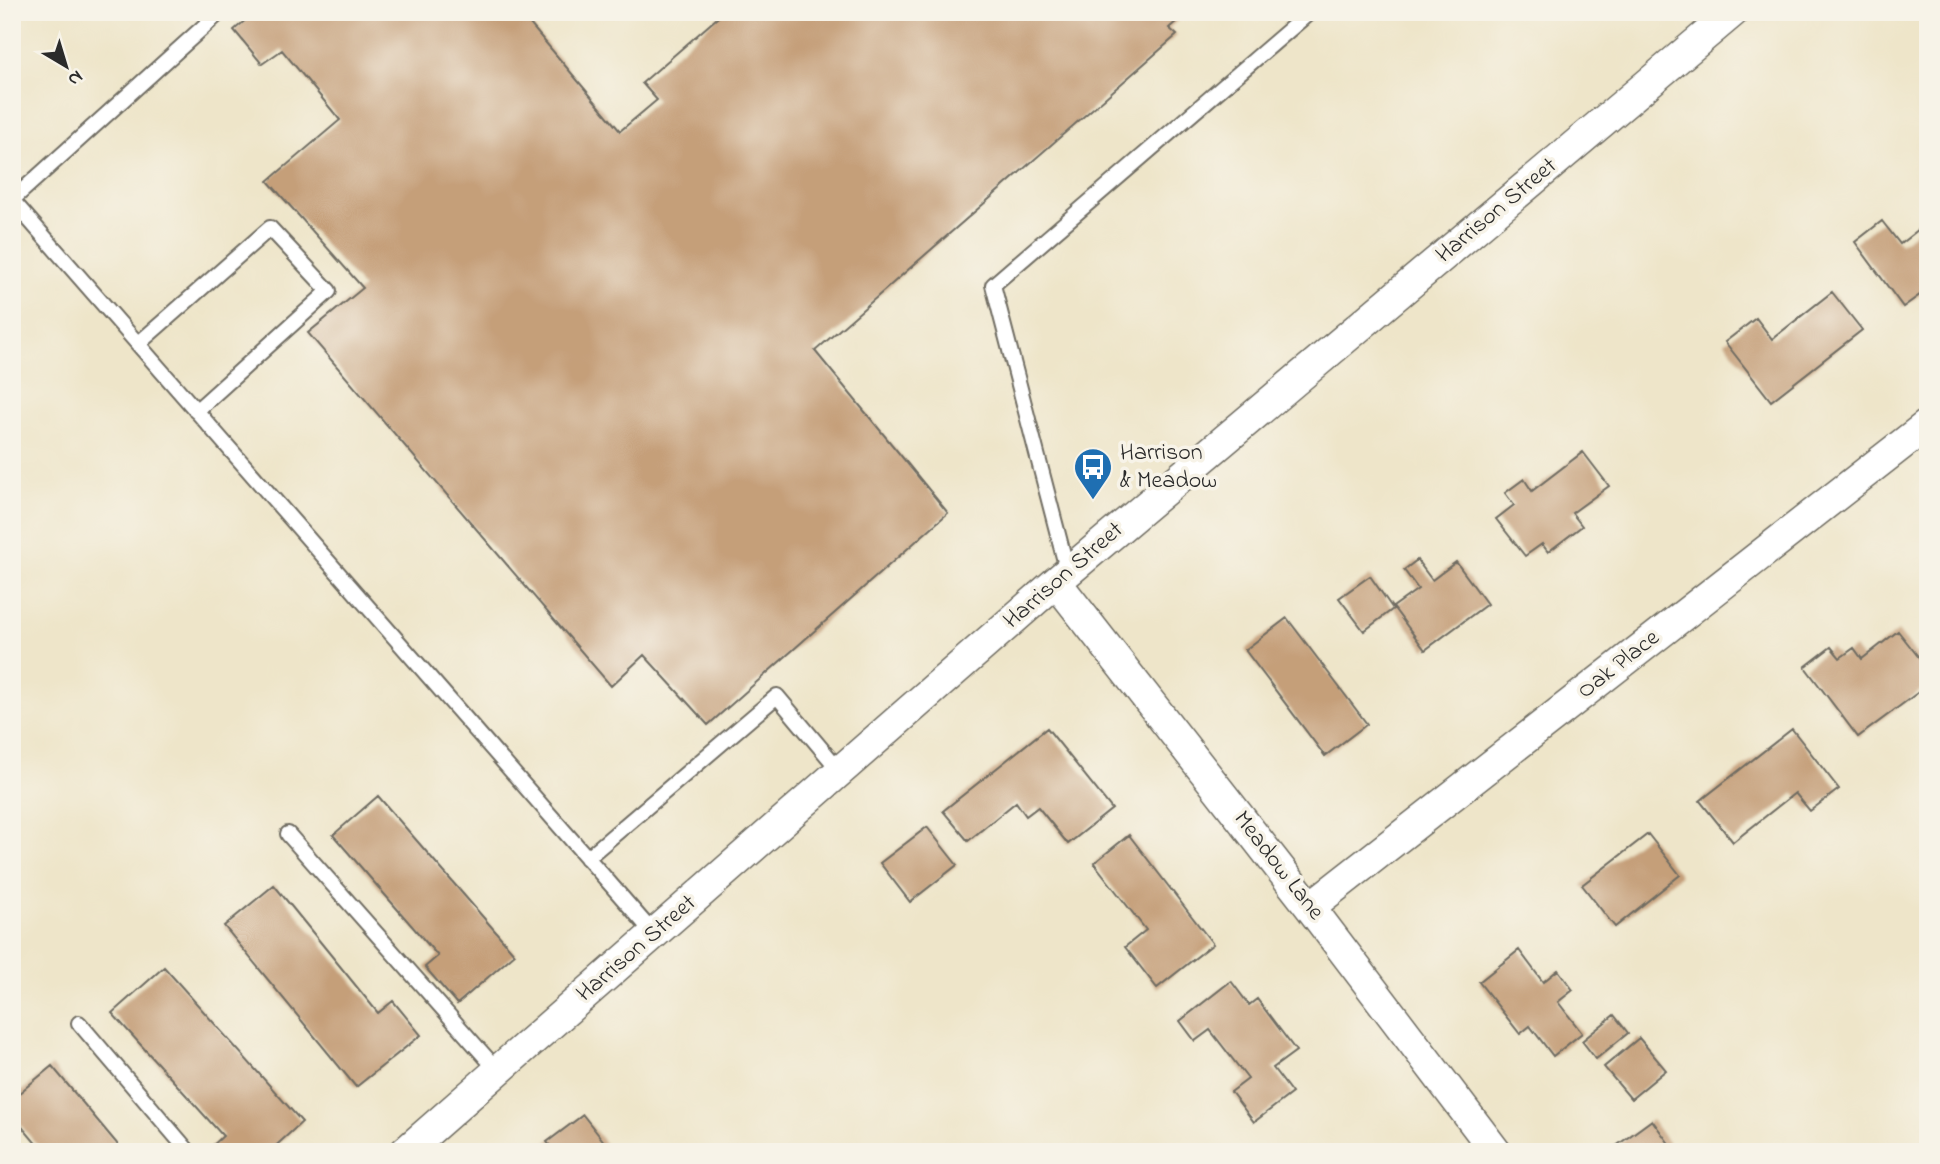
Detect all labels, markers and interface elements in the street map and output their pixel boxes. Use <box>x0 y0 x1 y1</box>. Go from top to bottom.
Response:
north arrow <box>32 32 102 102</box>
text: N <box>61 63 88 92</box>
street label: Harrison Street <box>1429 150 1565 272</box>
place label: Harrison & Meadow <box>1120 436 1217 499</box>
bus stop icon: Harrison & Meadow <box>1072 446 1114 501</box>
street label: Harrison Street <box>996 514 1132 638</box>
street label: Oak Place <box>1570 621 1668 708</box>
street label: Meadow Lane <box>1224 804 1332 928</box>
street label: Harrison Street <box>569 887 705 1011</box>

